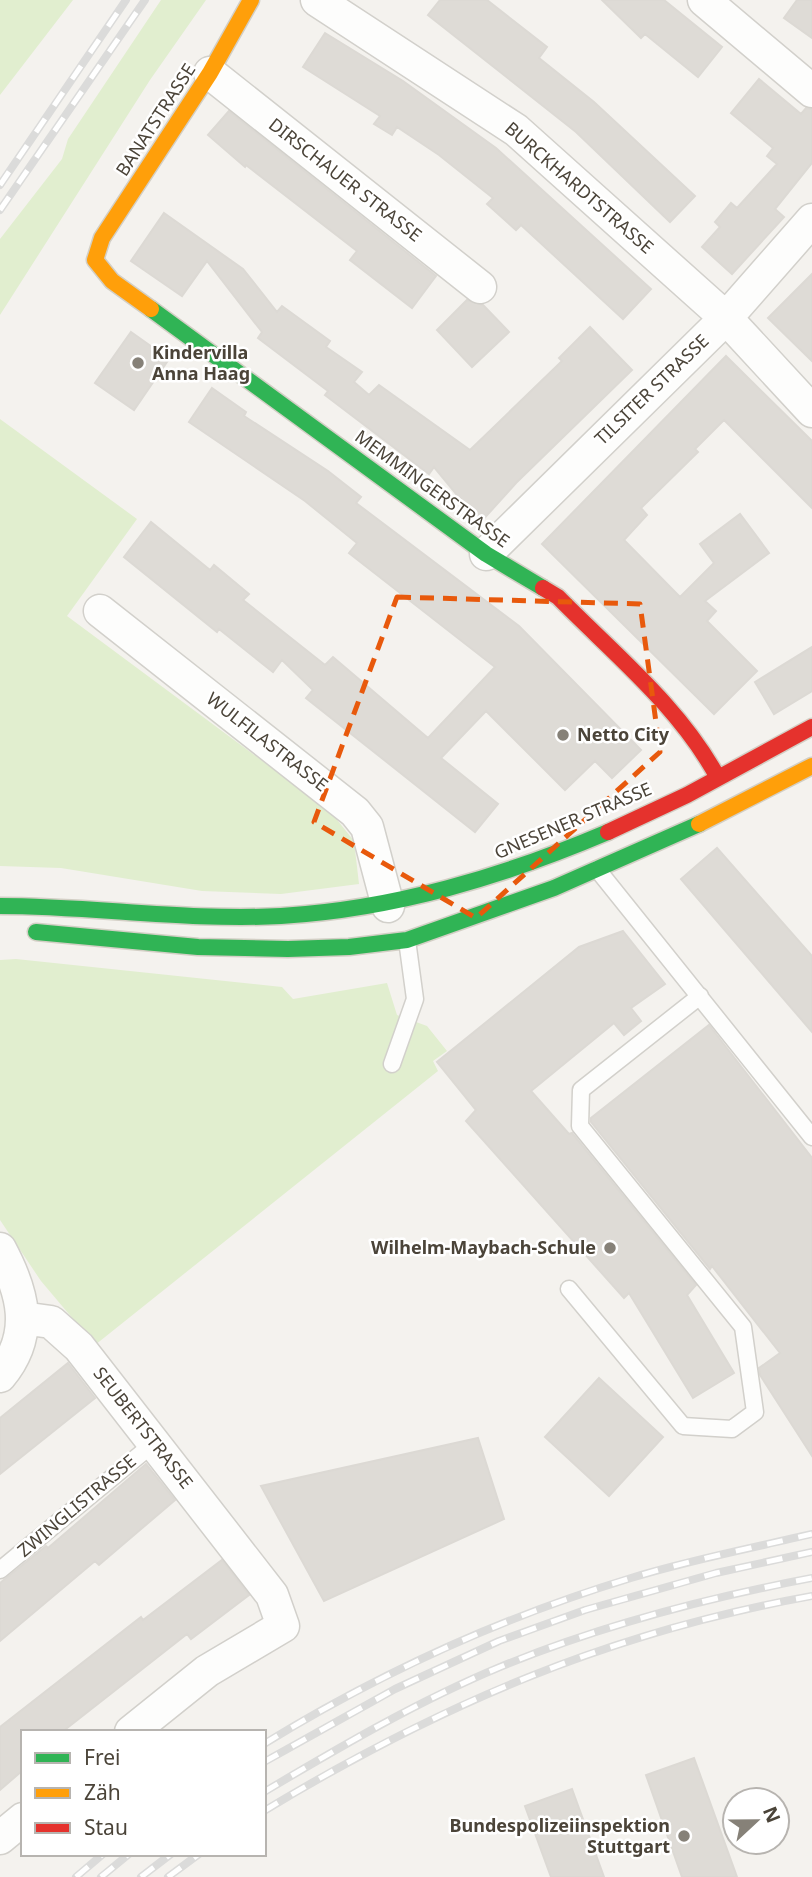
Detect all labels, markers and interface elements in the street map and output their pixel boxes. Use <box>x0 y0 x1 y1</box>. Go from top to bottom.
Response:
street label: BANATSTRASSE <box>110 59 200 180</box>
street label: DIRSCHAUER STRASSE <box>264 112 427 247</box>
street label: BURCKHARDTSTRASSE <box>500 116 659 258</box>
street label: TILSITER STRASSE <box>589 329 714 450</box>
place label: Kindervilla Anna Haag <box>152 340 250 385</box>
marker: Kindervilla Anna Haag <box>130 355 146 371</box>
street label: MEMMINGERSTRASSE <box>351 424 515 552</box>
street label: WULFILASTRASSE <box>202 686 333 796</box>
place label: Netto City <box>577 722 670 746</box>
marker: Netto City <box>555 727 571 743</box>
street label: GNESENER STRASSE <box>490 776 655 864</box>
place label: Wilhelm-Maybach-Schule <box>371 1235 596 1259</box>
marker: Wilhelm-Maybach-Schule <box>602 1240 618 1256</box>
street label: SEUBERTSTRASSE <box>89 1362 199 1493</box>
street label: ZWINGLISTRASSE <box>12 1449 141 1562</box>
legend <box>21 1730 266 1856</box>
text: Frei <box>84 1743 120 1771</box>
text: Zäh <box>84 1778 121 1806</box>
north arrow <box>721 1786 791 1856</box>
text: N <box>757 1803 787 1827</box>
text: Stau <box>84 1813 128 1841</box>
place label: Bundespolizeiinspektion Stuttgart <box>450 1813 670 1858</box>
marker: Bundespolizeiinspektion Stuttgart <box>676 1828 692 1844</box>

